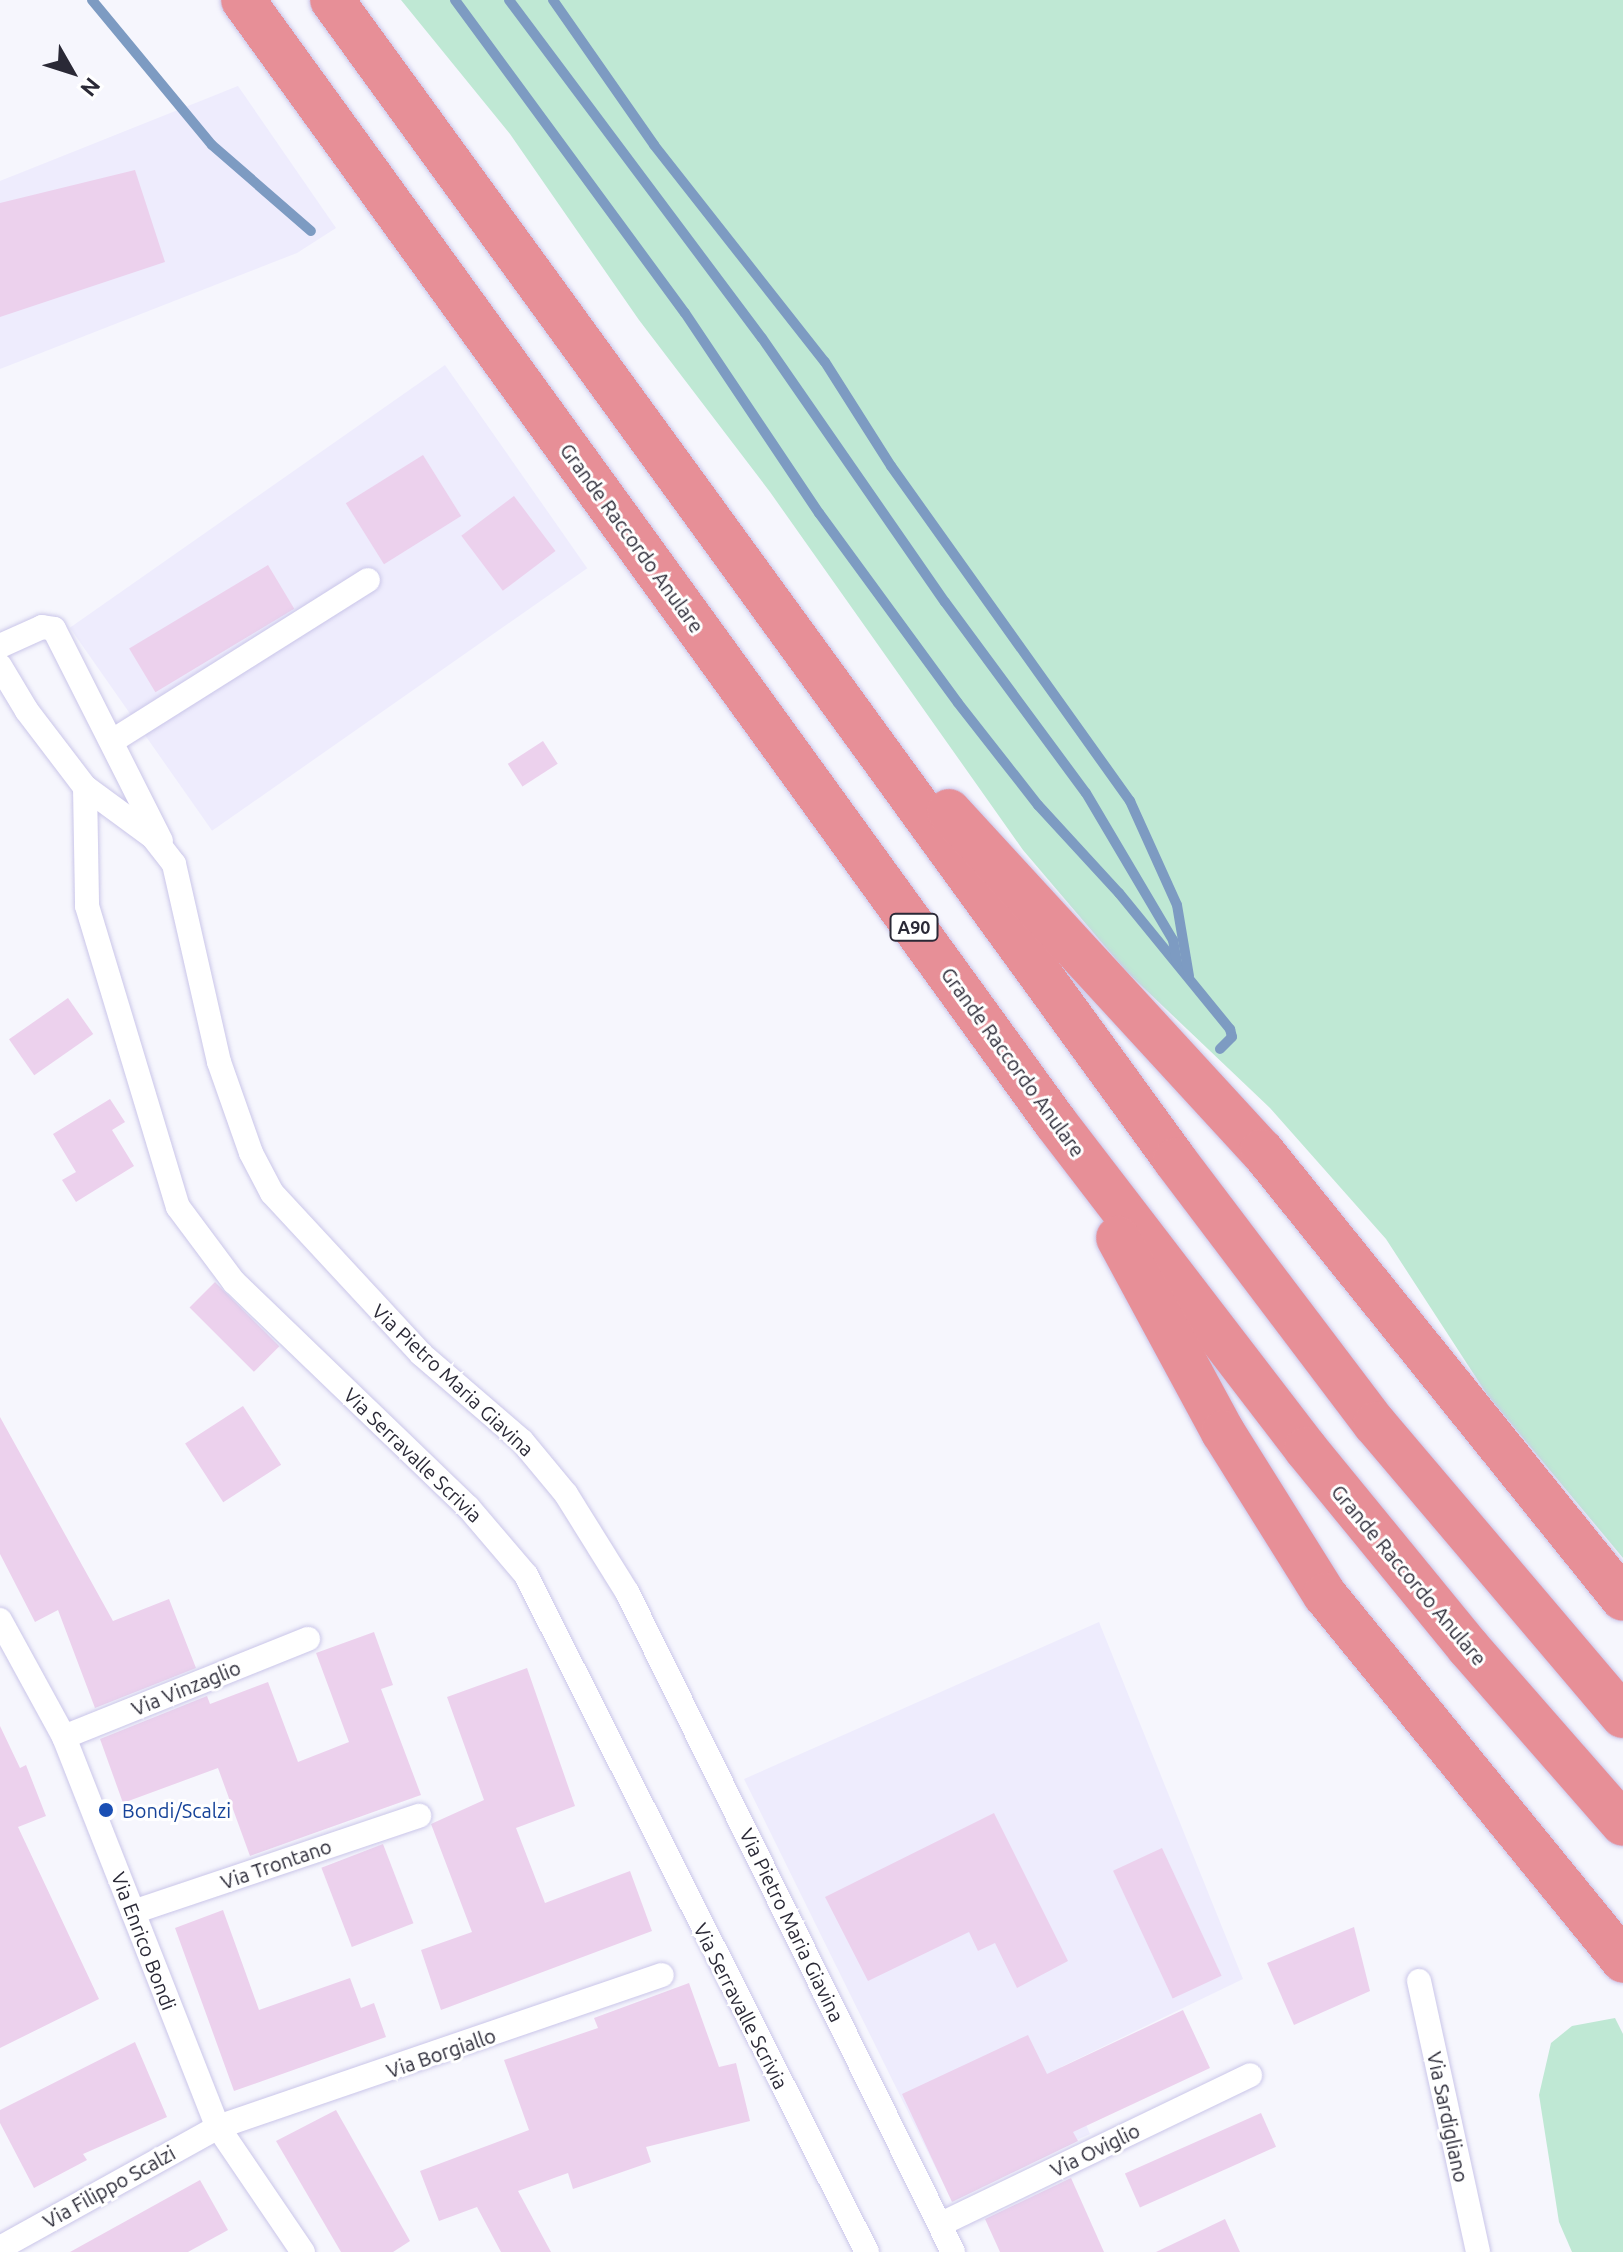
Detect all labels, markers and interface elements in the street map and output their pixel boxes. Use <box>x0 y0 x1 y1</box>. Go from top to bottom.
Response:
north arrow <box>32 32 112 112</box>
text: N <box>76 73 106 102</box>
street label: Grande Raccordo Anulare <box>555 439 709 637</box>
road number: A90 <box>888 913 940 941</box>
street label: Grande Raccordo Anulare <box>936 963 1090 1161</box>
street label: Via Pietro Maria Giavina <box>367 1299 539 1461</box>
street label: Via Serravalle Scrivia <box>339 1383 487 1527</box>
street label: Grande Raccordo Anulare <box>1326 1480 1492 1670</box>
street label: Via Vinzaglio <box>128 1655 244 1721</box>
place label: Bondi/Scalzi <box>122 1798 231 1822</box>
marker: Bondi/Scalzi <box>97 1801 115 1819</box>
street label: Via Pietro Maria Giavina <box>735 1824 849 2026</box>
street label: Via Trontano <box>218 1834 334 1894</box>
street label: Via Enrico Bondi <box>107 1869 181 2013</box>
street label: Via Serravalle Scrivia <box>689 1919 793 2093</box>
street label: Via Borgiallo <box>383 2023 499 2083</box>
street label: Via Sardigliano <box>1422 2049 1474 2185</box>
street label: Via Oviglio <box>1046 2118 1144 2182</box>
street label: Via Filippo Scalzi <box>39 2141 179 2233</box>

